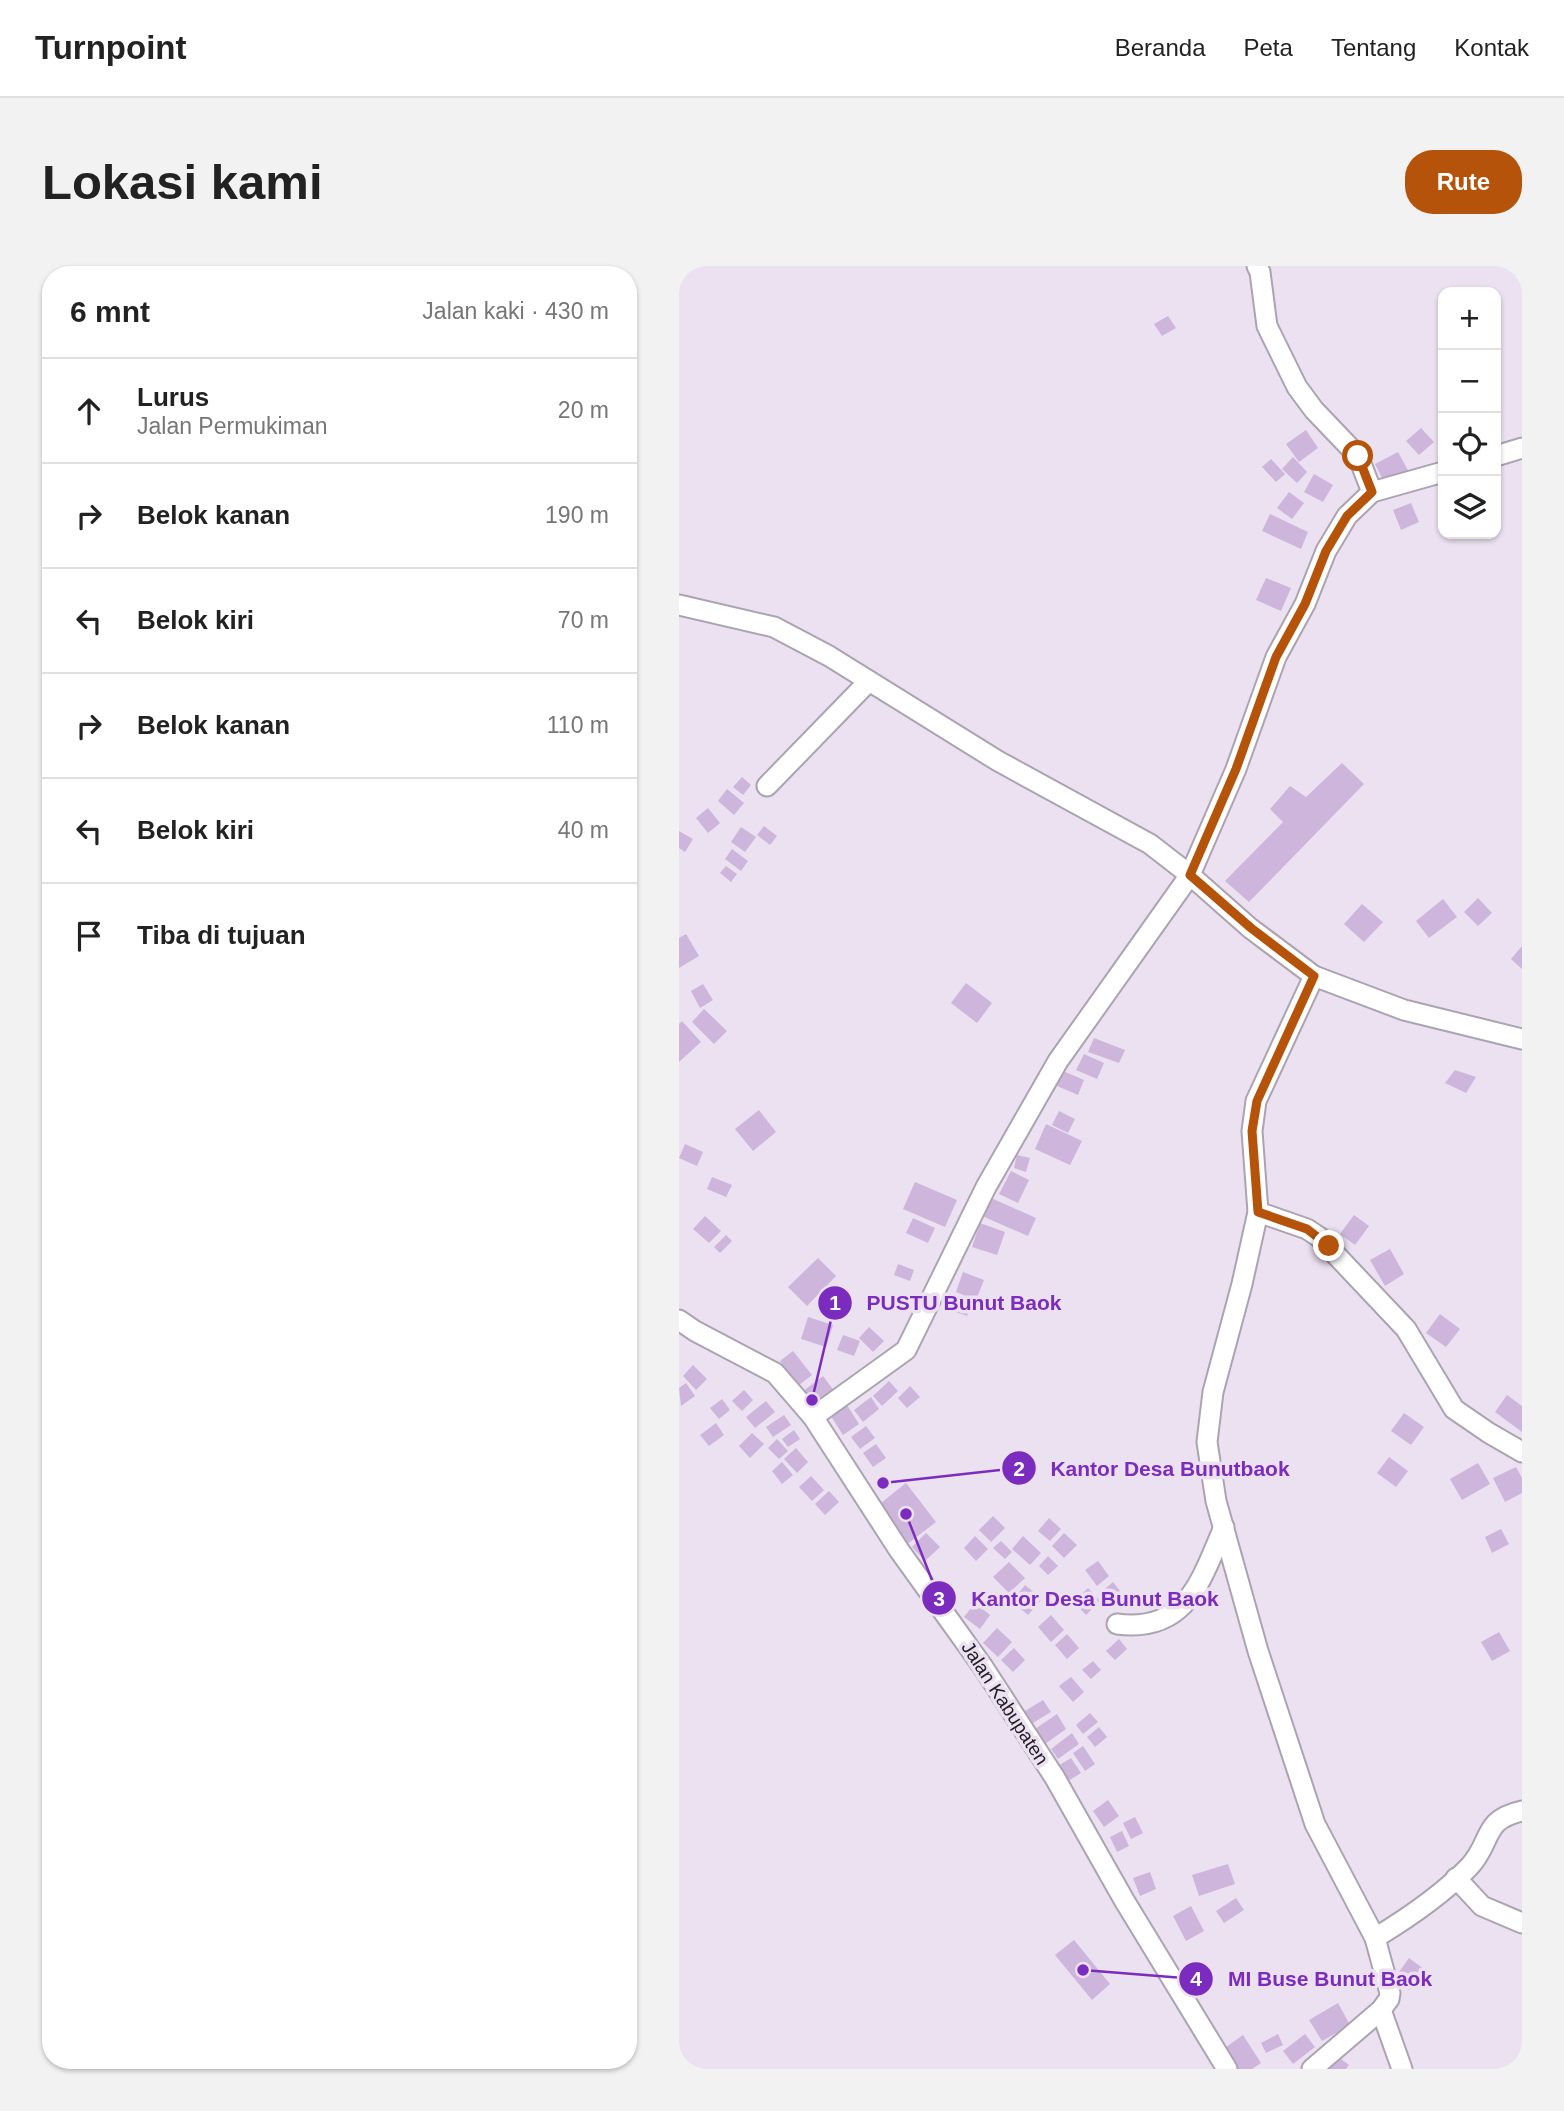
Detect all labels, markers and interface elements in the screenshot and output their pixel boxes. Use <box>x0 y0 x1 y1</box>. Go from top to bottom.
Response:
text: Turnpoint <box>35 29 187 66</box>
text: Beranda <box>1115 34 1206 61</box>
text: Peta <box>1244 34 1293 61</box>
text: Tentang <box>1331 34 1416 61</box>
text: Kontak <box>1454 34 1529 61</box>
button: Rute <box>1405 150 1522 214</box>
text: Lokasi kami <box>42 155 323 209</box>
map controls <box>1438 287 1501 539</box>
button: + <box>1438 287 1501 350</box>
text: 6 mnt <box>70 295 150 328</box>
text: Jalan kaki · 430 m <box>422 298 609 324</box>
button: − <box>1438 350 1501 413</box>
text: Lurus <box>137 382 209 412</box>
icon: ahead <box>70 392 108 430</box>
text: 20 m <box>558 397 609 423</box>
text: Jalan Permukiman <box>137 413 327 439</box>
button: locate <box>1438 413 1501 476</box>
route start <box>1342 440 1373 471</box>
button: layers <box>1438 476 1501 539</box>
icon: right <box>70 497 108 535</box>
text: Belok kanan <box>137 500 290 530</box>
text: 190 m <box>545 502 609 528</box>
icon: left <box>70 602 108 640</box>
text: Belok kiri <box>137 605 254 635</box>
text: 70 m <box>558 607 609 633</box>
icon: right <box>70 707 108 745</box>
text: Belok kanan <box>137 710 290 740</box>
text: 110 m <box>547 712 609 738</box>
icon: left <box>70 812 108 850</box>
text: Belok kiri <box>137 815 254 845</box>
text: 40 m <box>558 817 609 843</box>
icon: arrive <box>70 917 108 955</box>
text: Tiba di tujuan <box>137 920 306 950</box>
route end <box>1313 1230 1344 1261</box>
callout: PUSTU Bunut Baok <box>818 1282 1076 1324</box>
text: 1 <box>829 1291 841 1314</box>
text: PUSTU Bunut Baok <box>867 1291 1062 1314</box>
callout: Kantor Desa Bunutbaok <box>1002 1447 1304 1489</box>
text: 2 <box>1013 1457 1025 1480</box>
text: Kantor Desa Bunutbaok <box>1050 1457 1290 1480</box>
callout: Kantor Desa Bunut Baok <box>922 1577 1232 1619</box>
text: 3 <box>933 1587 945 1610</box>
text: Kantor Desa Bunut Baok <box>971 1587 1219 1610</box>
street label: Jalan Kabupaten <box>957 1637 1053 1769</box>
callout: MI Buse Bunut Baok <box>1179 1958 1446 2000</box>
text: 4 <box>1190 1967 1202 1990</box>
text: MI Buse Bunut Baok <box>1228 1967 1432 1990</box>

